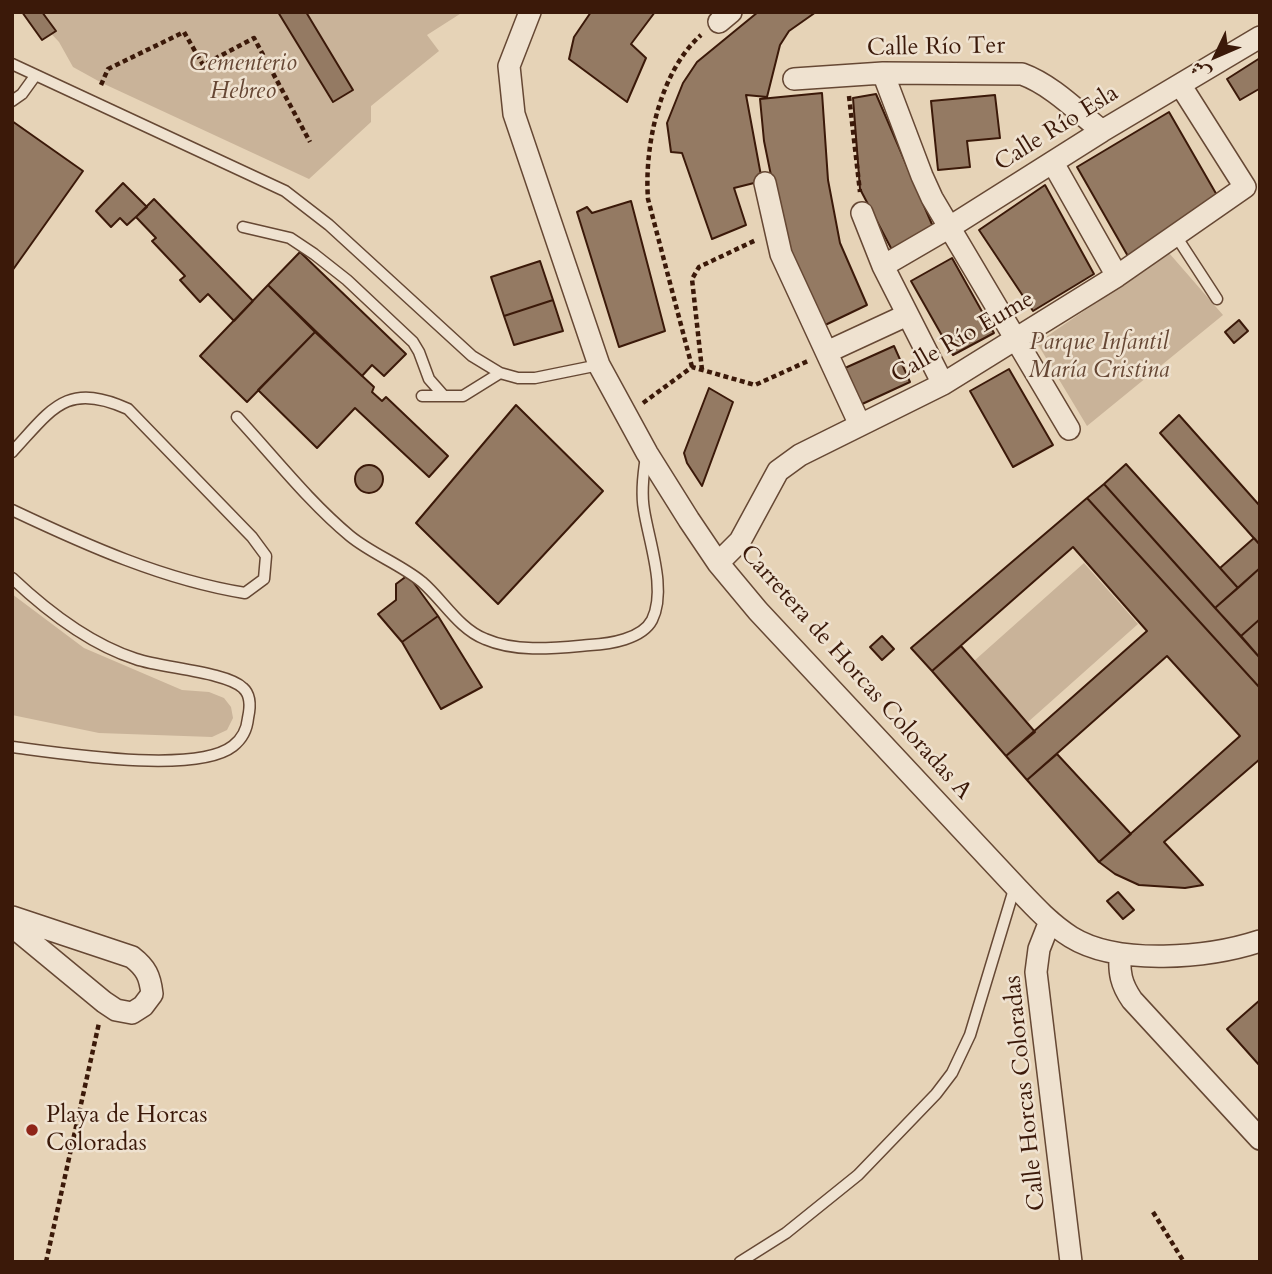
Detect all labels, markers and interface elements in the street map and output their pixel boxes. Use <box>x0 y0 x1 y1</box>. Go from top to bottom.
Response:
north arrow <box>1181 21 1251 91</box>
street label: Calle Río Ter <box>867 32 1005 64</box>
park label: Cementerio Hebreo <box>189 50 297 106</box>
text: ش <box>1185 55 1217 86</box>
street label: Calle Río Esla <box>990 80 1124 178</box>
street label: Calle Río Eume <box>886 285 1040 391</box>
park label: Parque Infantil María Cristina <box>1029 329 1169 385</box>
street label: Carretera de Horcas Coloradas A <box>733 540 977 806</box>
street label: Calle Horcas Coloradas <box>999 974 1053 1212</box>
place label: Playa de Horcas Coloradas <box>46 1102 207 1158</box>
marker: Playa de Horcas Coloradas <box>24 1122 40 1138</box>

